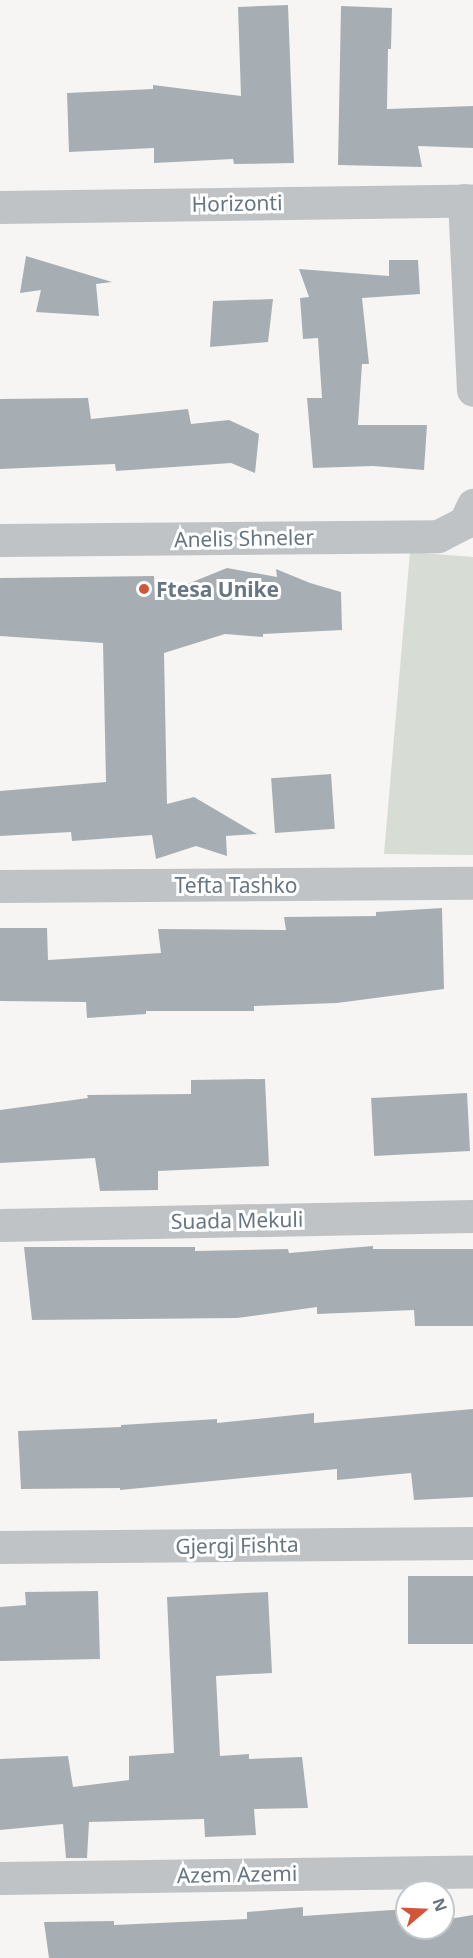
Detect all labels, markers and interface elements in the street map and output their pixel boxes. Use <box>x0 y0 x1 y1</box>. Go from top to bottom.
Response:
street label: Horizonti <box>191 190 283 216</box>
street label: Anelis Shneler <box>174 524 314 552</box>
place label: Ftesa Unike <box>156 576 279 602</box>
marker: Ftesa Unike <box>137 582 151 596</box>
street label: Tefta Tashko <box>175 872 297 898</box>
street label: Suada Mekuli <box>171 1206 303 1234</box>
street label: Gjergj Fishta <box>175 1531 299 1559</box>
street label: Azem Azemi <box>177 1860 297 1888</box>
north arrow <box>395 1880 455 1940</box>
text: N <box>428 1895 453 1915</box>

